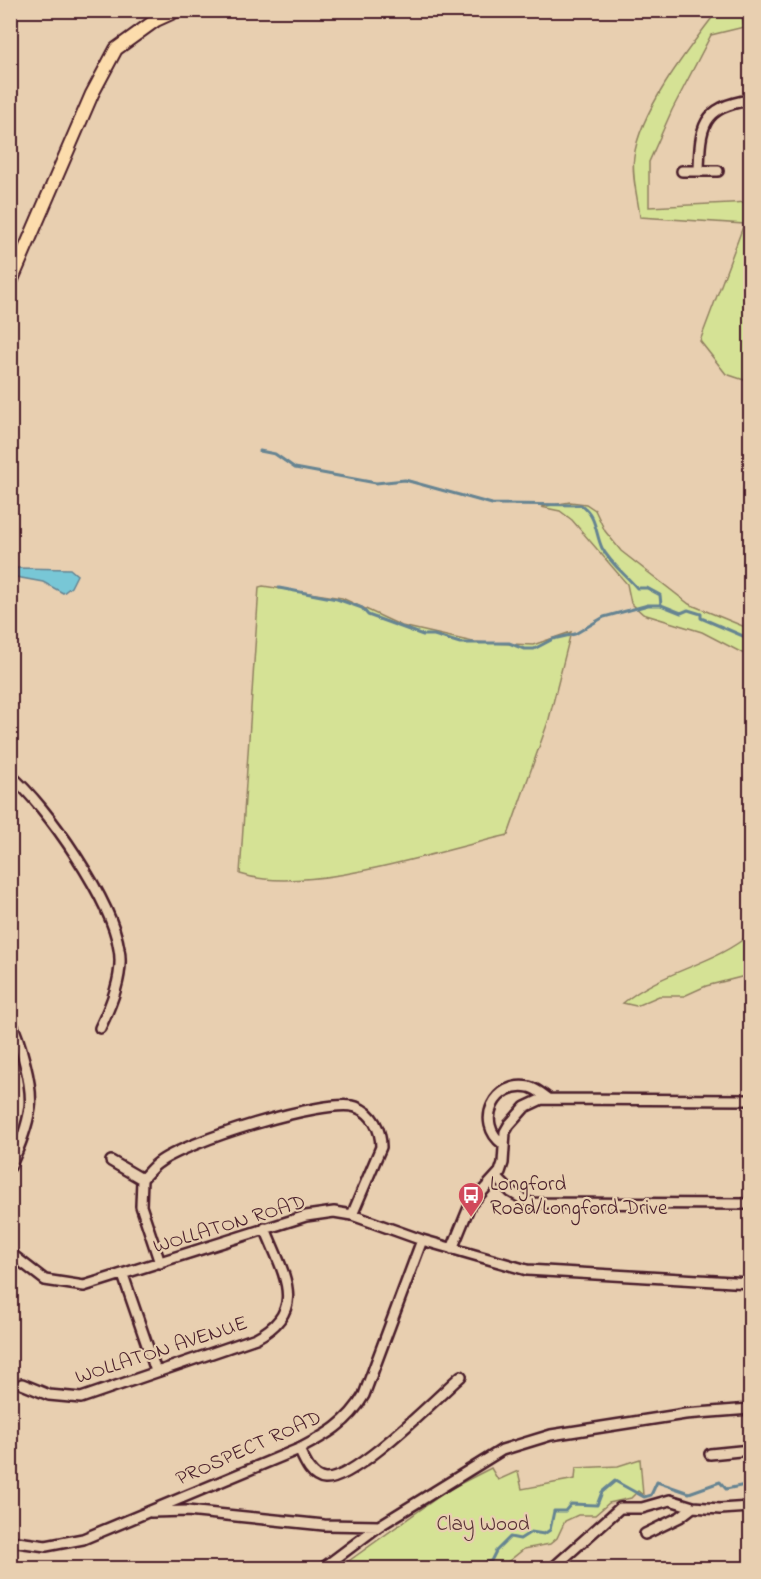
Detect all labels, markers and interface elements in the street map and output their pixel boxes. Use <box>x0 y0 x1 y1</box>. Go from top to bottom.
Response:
place label: Longford Road/Longford Drive <box>490 1170 668 1226</box>
bus stop icon: Longford Road/Longford Drive <box>456 1180 486 1218</box>
street label: WOLLATON ROAD <box>150 1188 309 1262</box>
street label: WOLLATON AVENUE <box>72 1309 252 1393</box>
street label: PROSPECT ROAD <box>171 1403 326 1494</box>
park label: Clay Wood <box>436 1510 530 1542</box>

